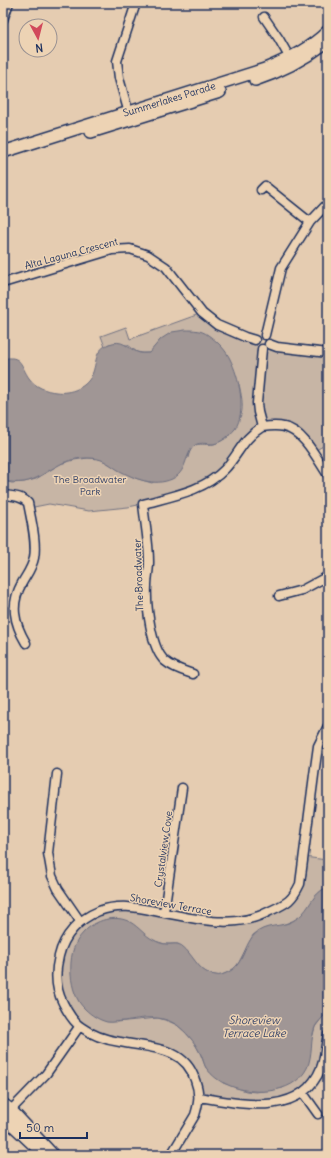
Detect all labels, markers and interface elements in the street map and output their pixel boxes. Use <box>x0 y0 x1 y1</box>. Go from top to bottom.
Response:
north arrow <box>18 18 58 58</box>
text: N <box>35 41 44 55</box>
street label: Summerlakes Parade <box>121 79 217 120</box>
street label: Alta Laguna Crescent <box>23 235 120 272</box>
park label: The Broadwater Park <box>54 473 126 498</box>
street label: The Broadwater <box>131 538 146 612</box>
street label: Crystalview Cove <box>152 810 175 888</box>
street label: Shoreview Terrace <box>129 891 213 918</box>
water label: Shoreview Terrace Lake <box>222 1013 287 1040</box>
scale bar <box>20 1114 87 1140</box>
text: 50 m <box>26 1120 55 1135</box>

